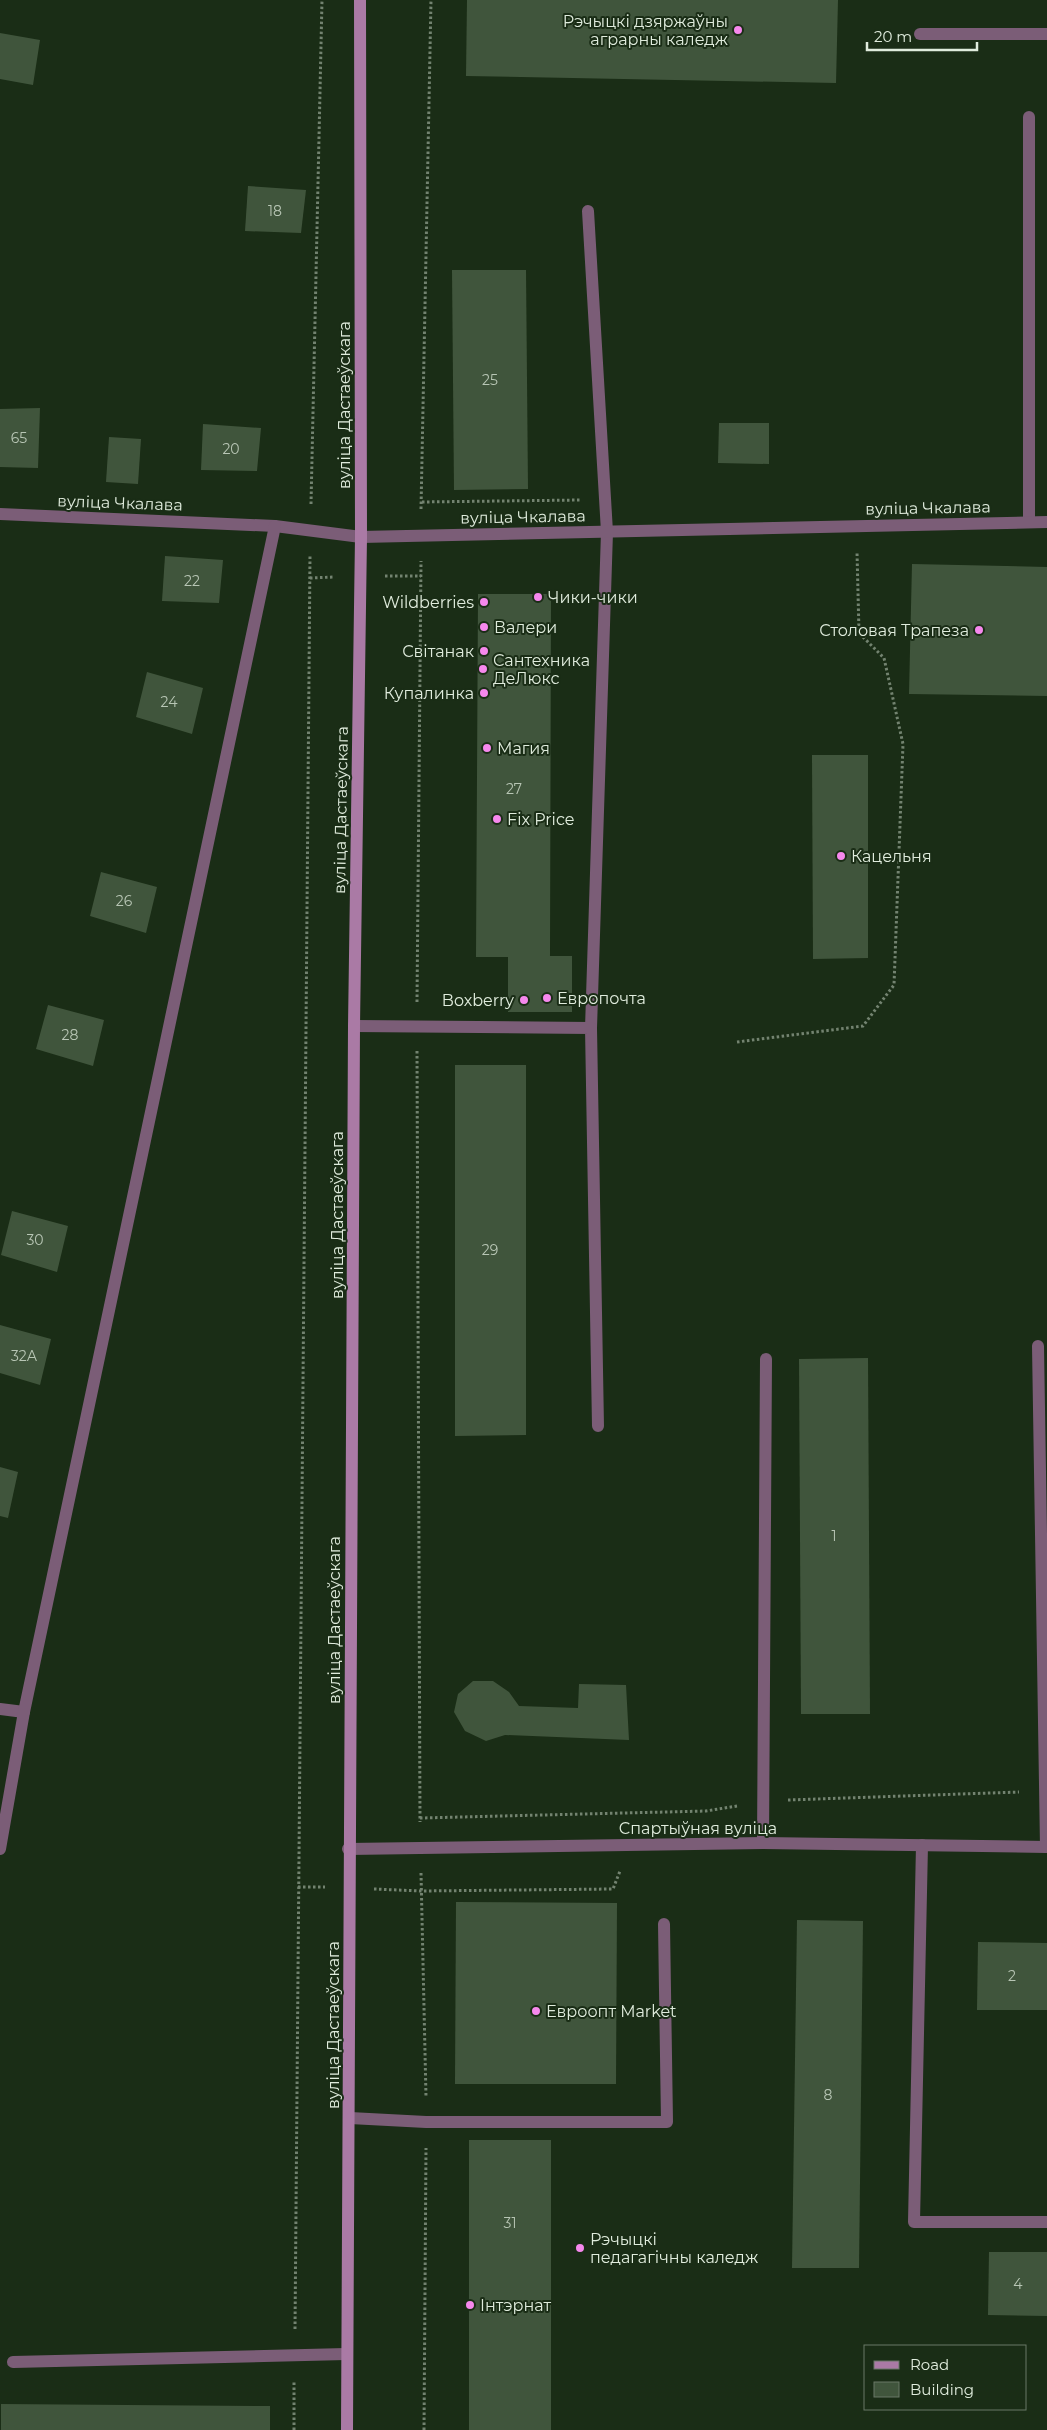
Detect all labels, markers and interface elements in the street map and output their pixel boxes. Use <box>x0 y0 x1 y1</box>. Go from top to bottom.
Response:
place label: Рэчыцкі дзяржаўны аграрны каледж <box>563 12 728 49</box>
scale bar <box>867 20 977 52</box>
marker: Рэчыцкі дзяржаўны аграрны каледж <box>732 24 744 36</box>
text: 20 m <box>874 27 912 46</box>
house number: 18 <box>268 202 282 220</box>
street label: вуліца Дастаеўскага <box>335 321 354 489</box>
house number: 25 <box>482 371 498 389</box>
house number: 65 <box>11 429 27 447</box>
house number: 20 <box>222 440 240 458</box>
street label: вуліца Чкалава <box>57 491 183 515</box>
street label: вуліца Чкалава <box>865 497 991 519</box>
street label: вуліца Чкалава <box>460 506 586 528</box>
house number: 22 <box>184 572 200 590</box>
place label: Чики-чики <box>548 588 638 607</box>
marker: Чики-чики <box>532 591 544 603</box>
place label: Wildberries <box>382 593 474 612</box>
marker: Wildberries <box>478 596 490 608</box>
place label: Валери <box>494 618 557 637</box>
marker: Валери <box>478 621 490 633</box>
place label: Столовая Трапеза <box>819 621 969 640</box>
marker: Столовая Трапеза <box>973 624 985 636</box>
place label: Світанак <box>402 642 475 661</box>
marker: Світанак <box>478 645 490 657</box>
place label: Сантехника ДеЛюкс <box>493 651 590 688</box>
marker: Сантехника ДеЛюкс <box>477 663 489 675</box>
place label: Купалинка <box>384 684 474 703</box>
marker: Купалинка <box>478 687 490 699</box>
house number: 24 <box>161 693 178 711</box>
street label: вуліца Дастаеўскага <box>330 726 352 894</box>
place label: Магия <box>497 739 550 758</box>
marker: Магия <box>481 742 493 754</box>
house number: 27 <box>506 780 522 798</box>
place label: Fix Price <box>507 810 574 829</box>
marker: Fix Price <box>491 813 503 825</box>
place label: Кацельня <box>851 847 932 866</box>
marker: Кацельня <box>835 850 847 862</box>
house number: 26 <box>116 892 133 910</box>
place label: Европочта <box>557 989 646 1008</box>
place label: Boxberry <box>442 991 514 1010</box>
marker: Европочта <box>541 992 553 1004</box>
marker: Boxberry <box>518 994 530 1006</box>
house number: 28 <box>62 1026 79 1044</box>
street label: вуліца Дастаеўскага <box>328 1131 347 1299</box>
house number: 30 <box>26 1231 44 1249</box>
house number: 29 <box>482 1241 498 1259</box>
house number: 32А <box>11 1347 38 1365</box>
house number: 1 <box>831 1527 837 1545</box>
street label: вуліца Дастаеўскага <box>325 1536 344 1704</box>
street label: Спартыўная вуліца <box>619 1819 777 1838</box>
street label: вуліца Дастаеўскага <box>324 1941 343 2109</box>
house number: 2 <box>1008 1967 1016 1985</box>
place label: Евроопт Market <box>546 2002 677 2021</box>
marker: Евроопт Market <box>530 2005 542 2017</box>
house number: 8 <box>824 2086 833 2104</box>
house number: 31 <box>504 2214 516 2232</box>
place label: Рэчыцкі педагагічны каледж <box>590 2230 758 2267</box>
marker: Рэчыцкі педагагічны каледж <box>574 2242 586 2254</box>
house number: 4 <box>1013 2275 1023 2293</box>
place label: Інтэрнат <box>480 2296 552 2315</box>
marker: Інтэрнат <box>464 2299 476 2311</box>
legend <box>864 2345 1027 2410</box>
text: Road <box>910 2355 949 2374</box>
text: Building <box>910 2380 974 2399</box>

